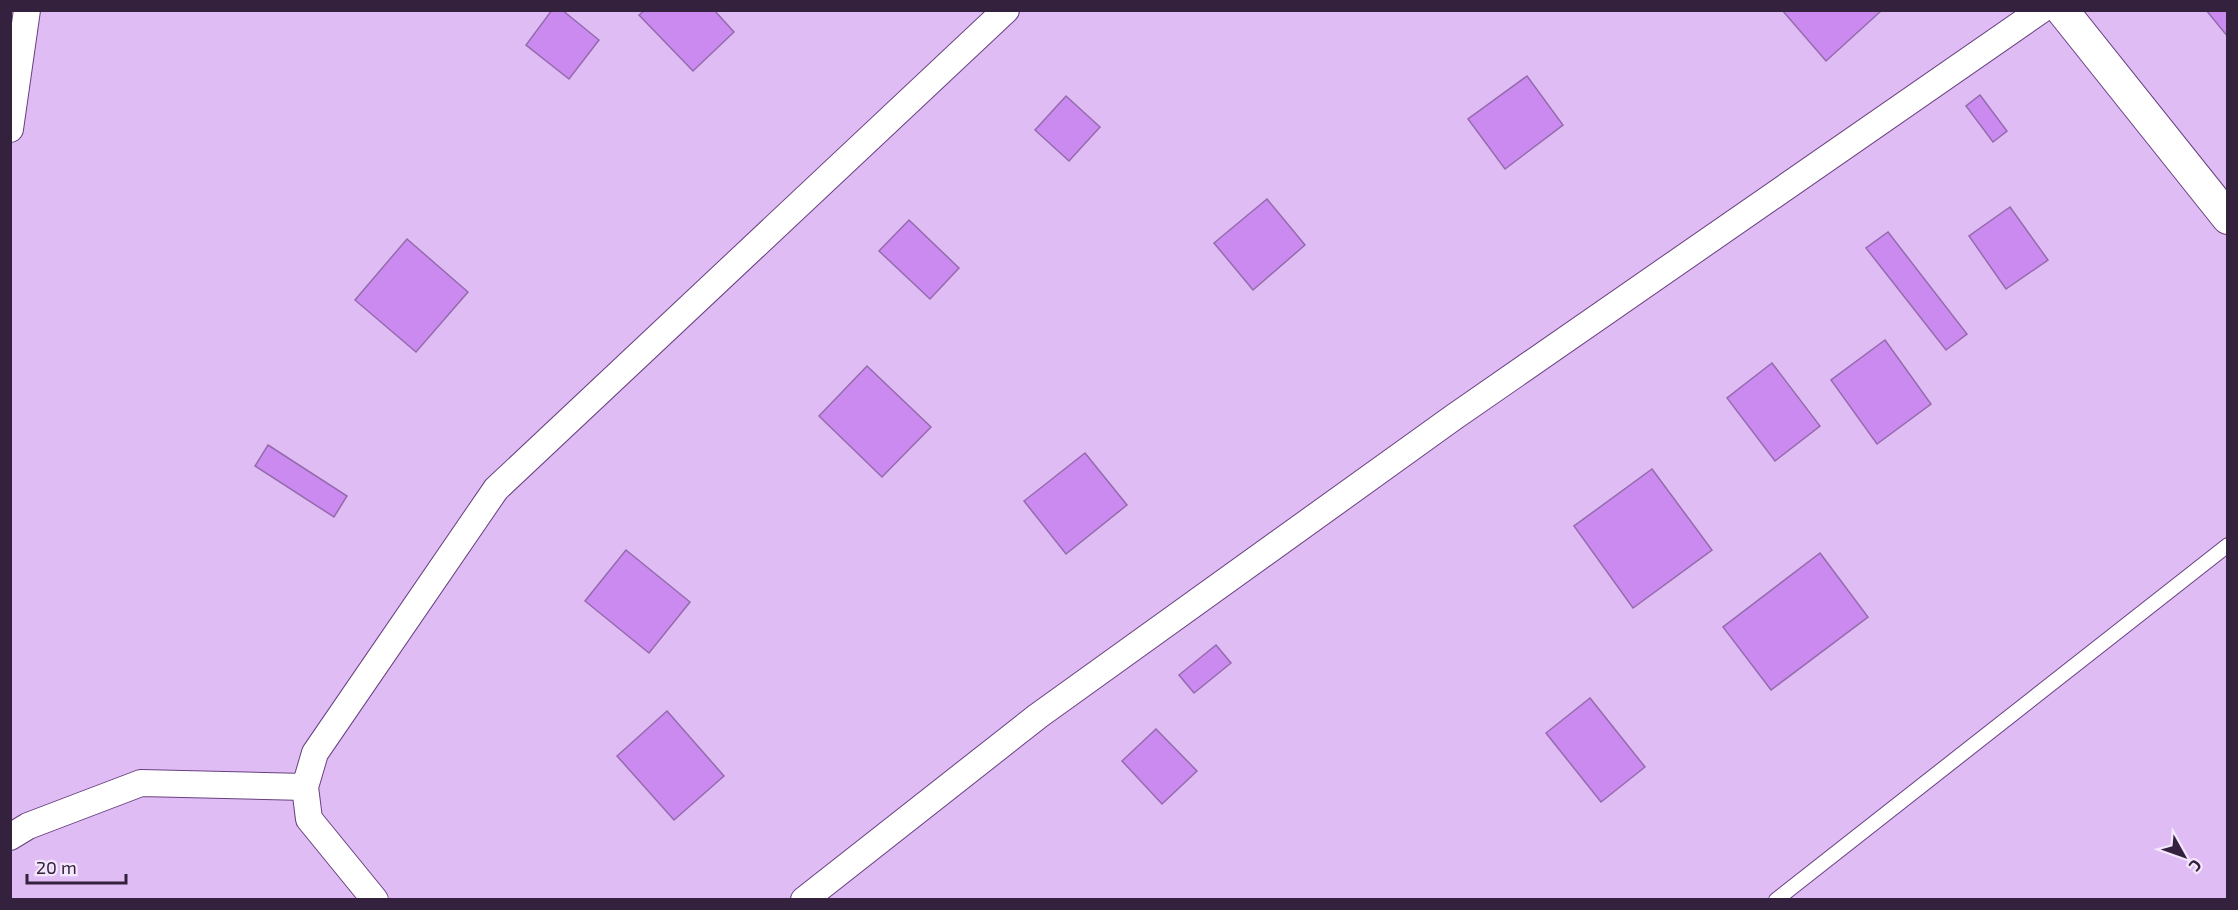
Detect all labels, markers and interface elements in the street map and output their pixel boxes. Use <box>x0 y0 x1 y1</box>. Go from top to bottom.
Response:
north arrow <box>2154 826 2214 886</box>
scale bar <box>27 847 126 885</box>
text: 20 m <box>36 856 77 878</box>
text: С <box>2186 856 2206 876</box>

